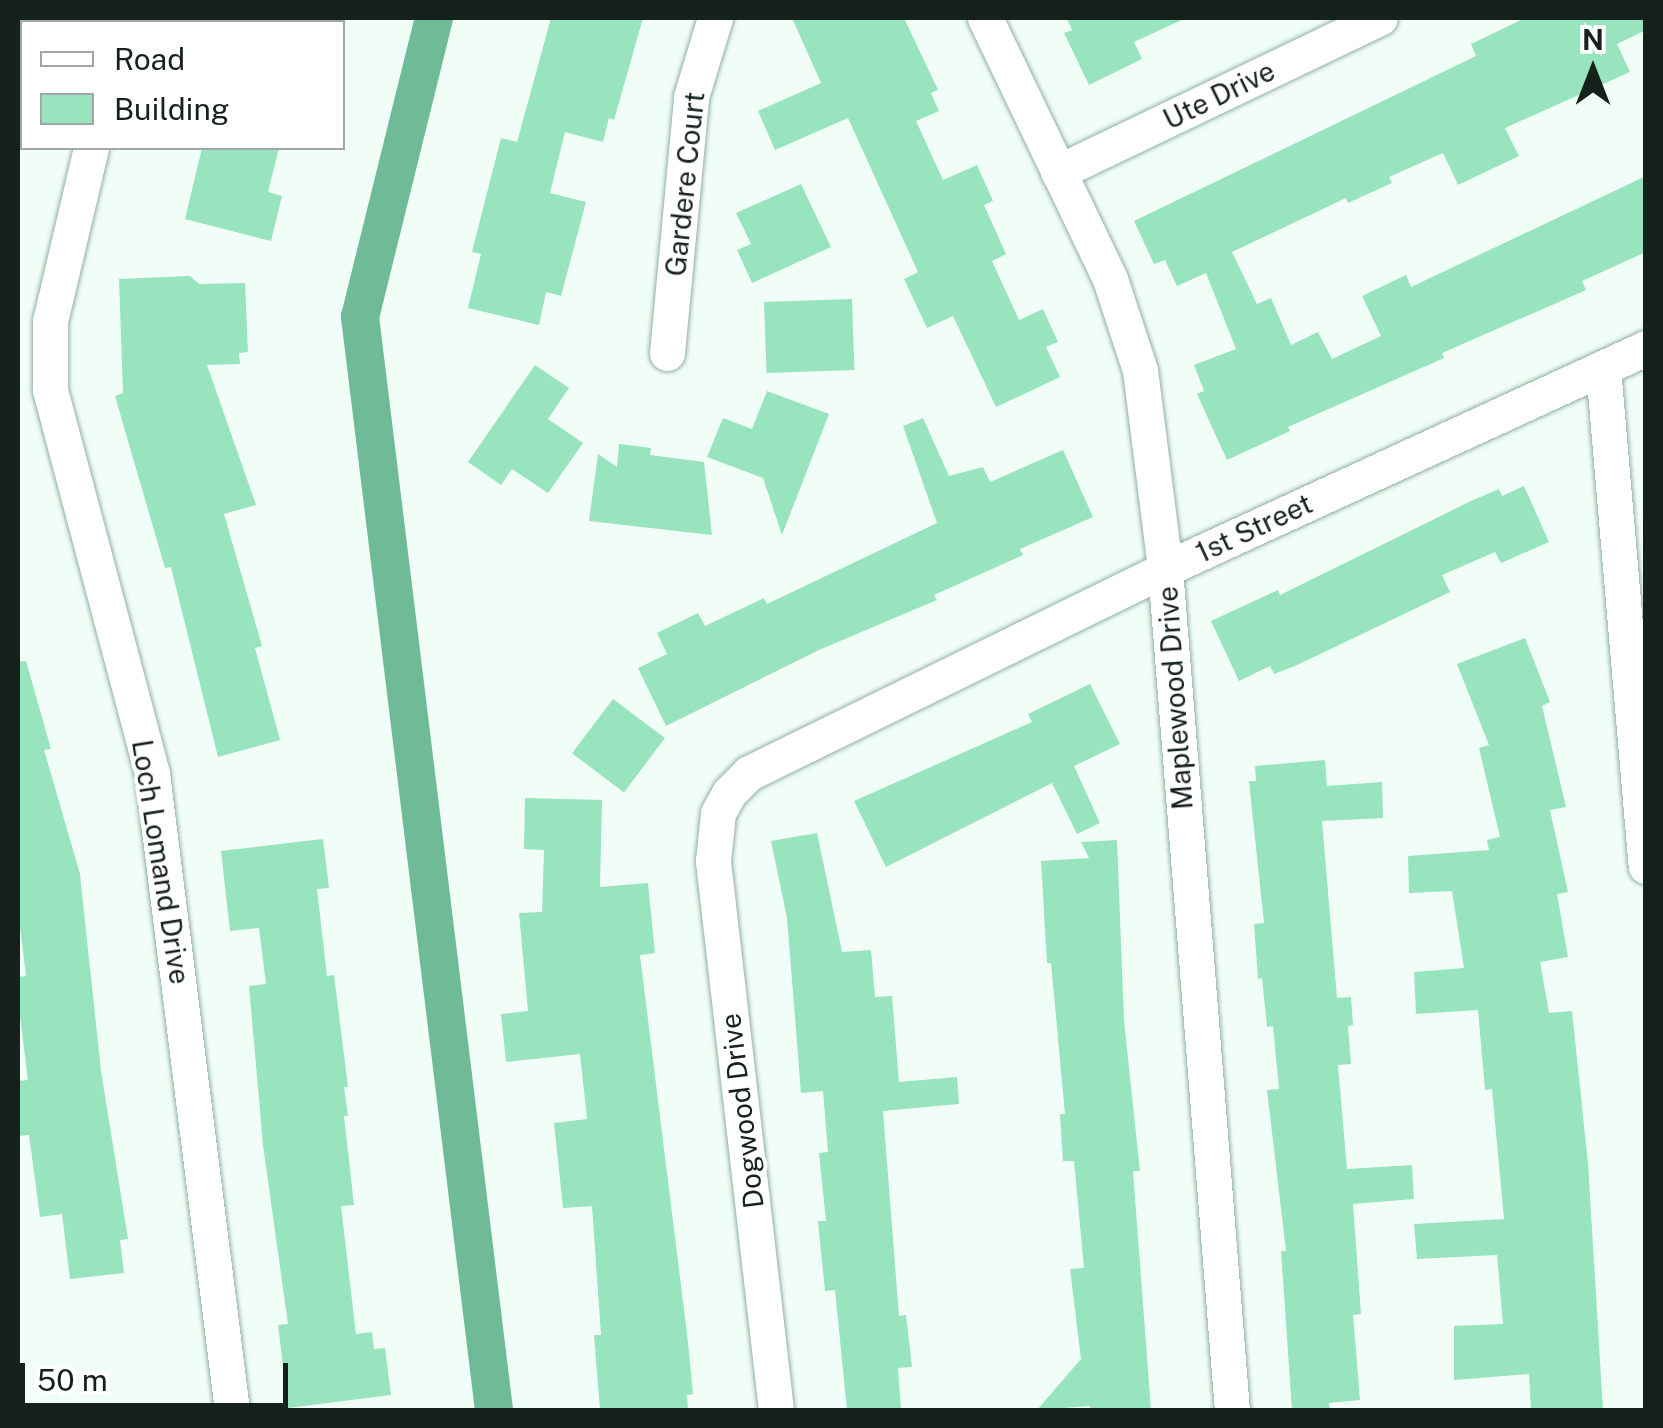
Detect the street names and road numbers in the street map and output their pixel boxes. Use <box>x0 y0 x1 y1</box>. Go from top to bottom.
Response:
street label: Ute Drive <box>1158 54 1280 136</box>
street label: Gardere Court <box>659 90 711 278</box>
street label: 1st Street <box>1190 486 1318 570</box>
street label: Maplewood Drive <box>1150 585 1200 811</box>
street label: Loch Lomand Drive <box>125 737 197 987</box>
street label: Dogwood Drive <box>713 1012 771 1210</box>

